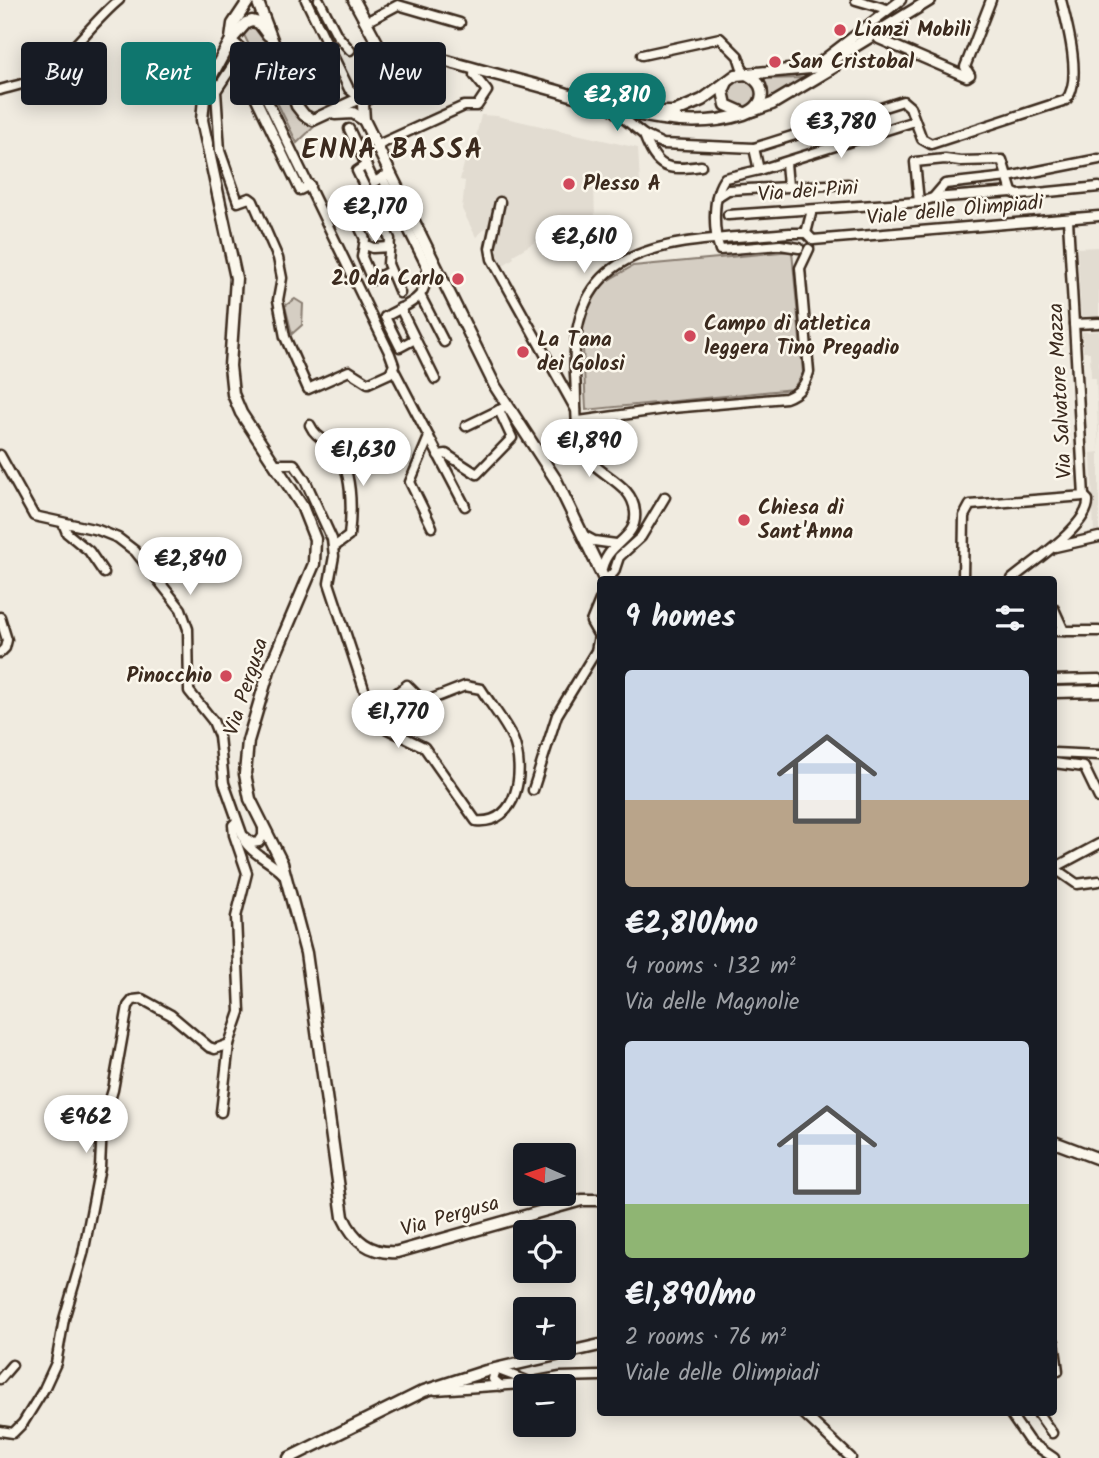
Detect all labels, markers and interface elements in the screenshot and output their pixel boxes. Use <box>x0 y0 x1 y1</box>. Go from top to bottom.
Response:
place label: Lianzi Mobili <box>854 14 971 47</box>
marker: Lianzi Mobili <box>832 22 848 38</box>
chip: Buy <box>21 42 107 105</box>
chip: Rent <box>121 42 216 105</box>
chip: Filters <box>230 42 340 105</box>
chip: New <box>354 42 446 105</box>
place label: San Cristobal <box>789 46 915 79</box>
marker: San Cristobal <box>767 54 783 70</box>
pin: €2,810 <box>560 74 674 133</box>
text: €2,810 <box>584 78 650 114</box>
pin: €3,780 <box>784 100 898 160</box>
text: €3,780 <box>806 105 876 141</box>
district label: ENNA BASSA <box>302 128 484 173</box>
place label: Plesso A <box>583 168 661 201</box>
street label: Via dei Pini <box>757 172 860 212</box>
marker: Plesso A <box>561 176 577 192</box>
pin: €2,170 <box>318 186 432 245</box>
street label: Viale delle Olimpiadi <box>865 187 1046 235</box>
text: €2,170 <box>343 190 407 226</box>
pin: €2,610 <box>527 216 641 275</box>
text: €2,610 <box>551 220 617 256</box>
place label: 2.0 da Carlo <box>331 263 444 296</box>
marker: 2.0 da Carlo <box>450 271 466 287</box>
street label: Via Salvatore Mazza <box>1040 302 1082 480</box>
place label: Campo di atletica leggera Tino Pregadio <box>704 308 900 365</box>
place label: La Tana dei Golosi <box>537 324 625 381</box>
marker: Campo di atletica leggera Tino Pregadio <box>682 328 698 344</box>
marker: La Tana dei Golosi <box>515 344 531 360</box>
pin: €1,890 <box>532 420 646 479</box>
text: €1,890 <box>557 424 621 460</box>
pin: €1,630 <box>306 428 420 488</box>
text: €1,630 <box>331 433 395 469</box>
place label: Chiesa di Sant'Anna <box>758 492 854 549</box>
marker: Chiesa di Sant'Anna <box>736 512 752 528</box>
pin: €2,840 <box>133 538 247 597</box>
text: €2,840 <box>154 542 226 578</box>
text: 9 homes <box>625 594 736 642</box>
icon: filters <box>991 599 1029 637</box>
street label: Via Pergusa <box>216 634 278 740</box>
place label: Pinocchio <box>126 660 212 693</box>
marker: Pinocchio <box>218 668 234 684</box>
pin: €1,770 <box>341 690 455 750</box>
text: €1,770 <box>367 695 429 731</box>
icon: home <box>764 716 890 842</box>
text: €2,810/mo <box>625 901 758 949</box>
text: 4 rooms · 132 m² <box>625 949 796 985</box>
text: Via delle Magnolie <box>625 985 799 1021</box>
icon: home <box>764 1087 890 1213</box>
pin: €962 <box>45 1096 127 1155</box>
text: €962 <box>60 1100 112 1136</box>
north arrow <box>513 1143 576 1206</box>
map controls <box>513 1143 576 1437</box>
street label: Via Pergusa <box>397 1187 503 1247</box>
button: locate <box>513 1220 576 1283</box>
text: €1,890/mo <box>625 1272 756 1320</box>
button: + <box>513 1297 576 1360</box>
text: 2 rooms · 76 m² <box>625 1320 786 1356</box>
text: Viale delle Olimpiadi <box>625 1356 819 1392</box>
button: − <box>513 1374 576 1437</box>

